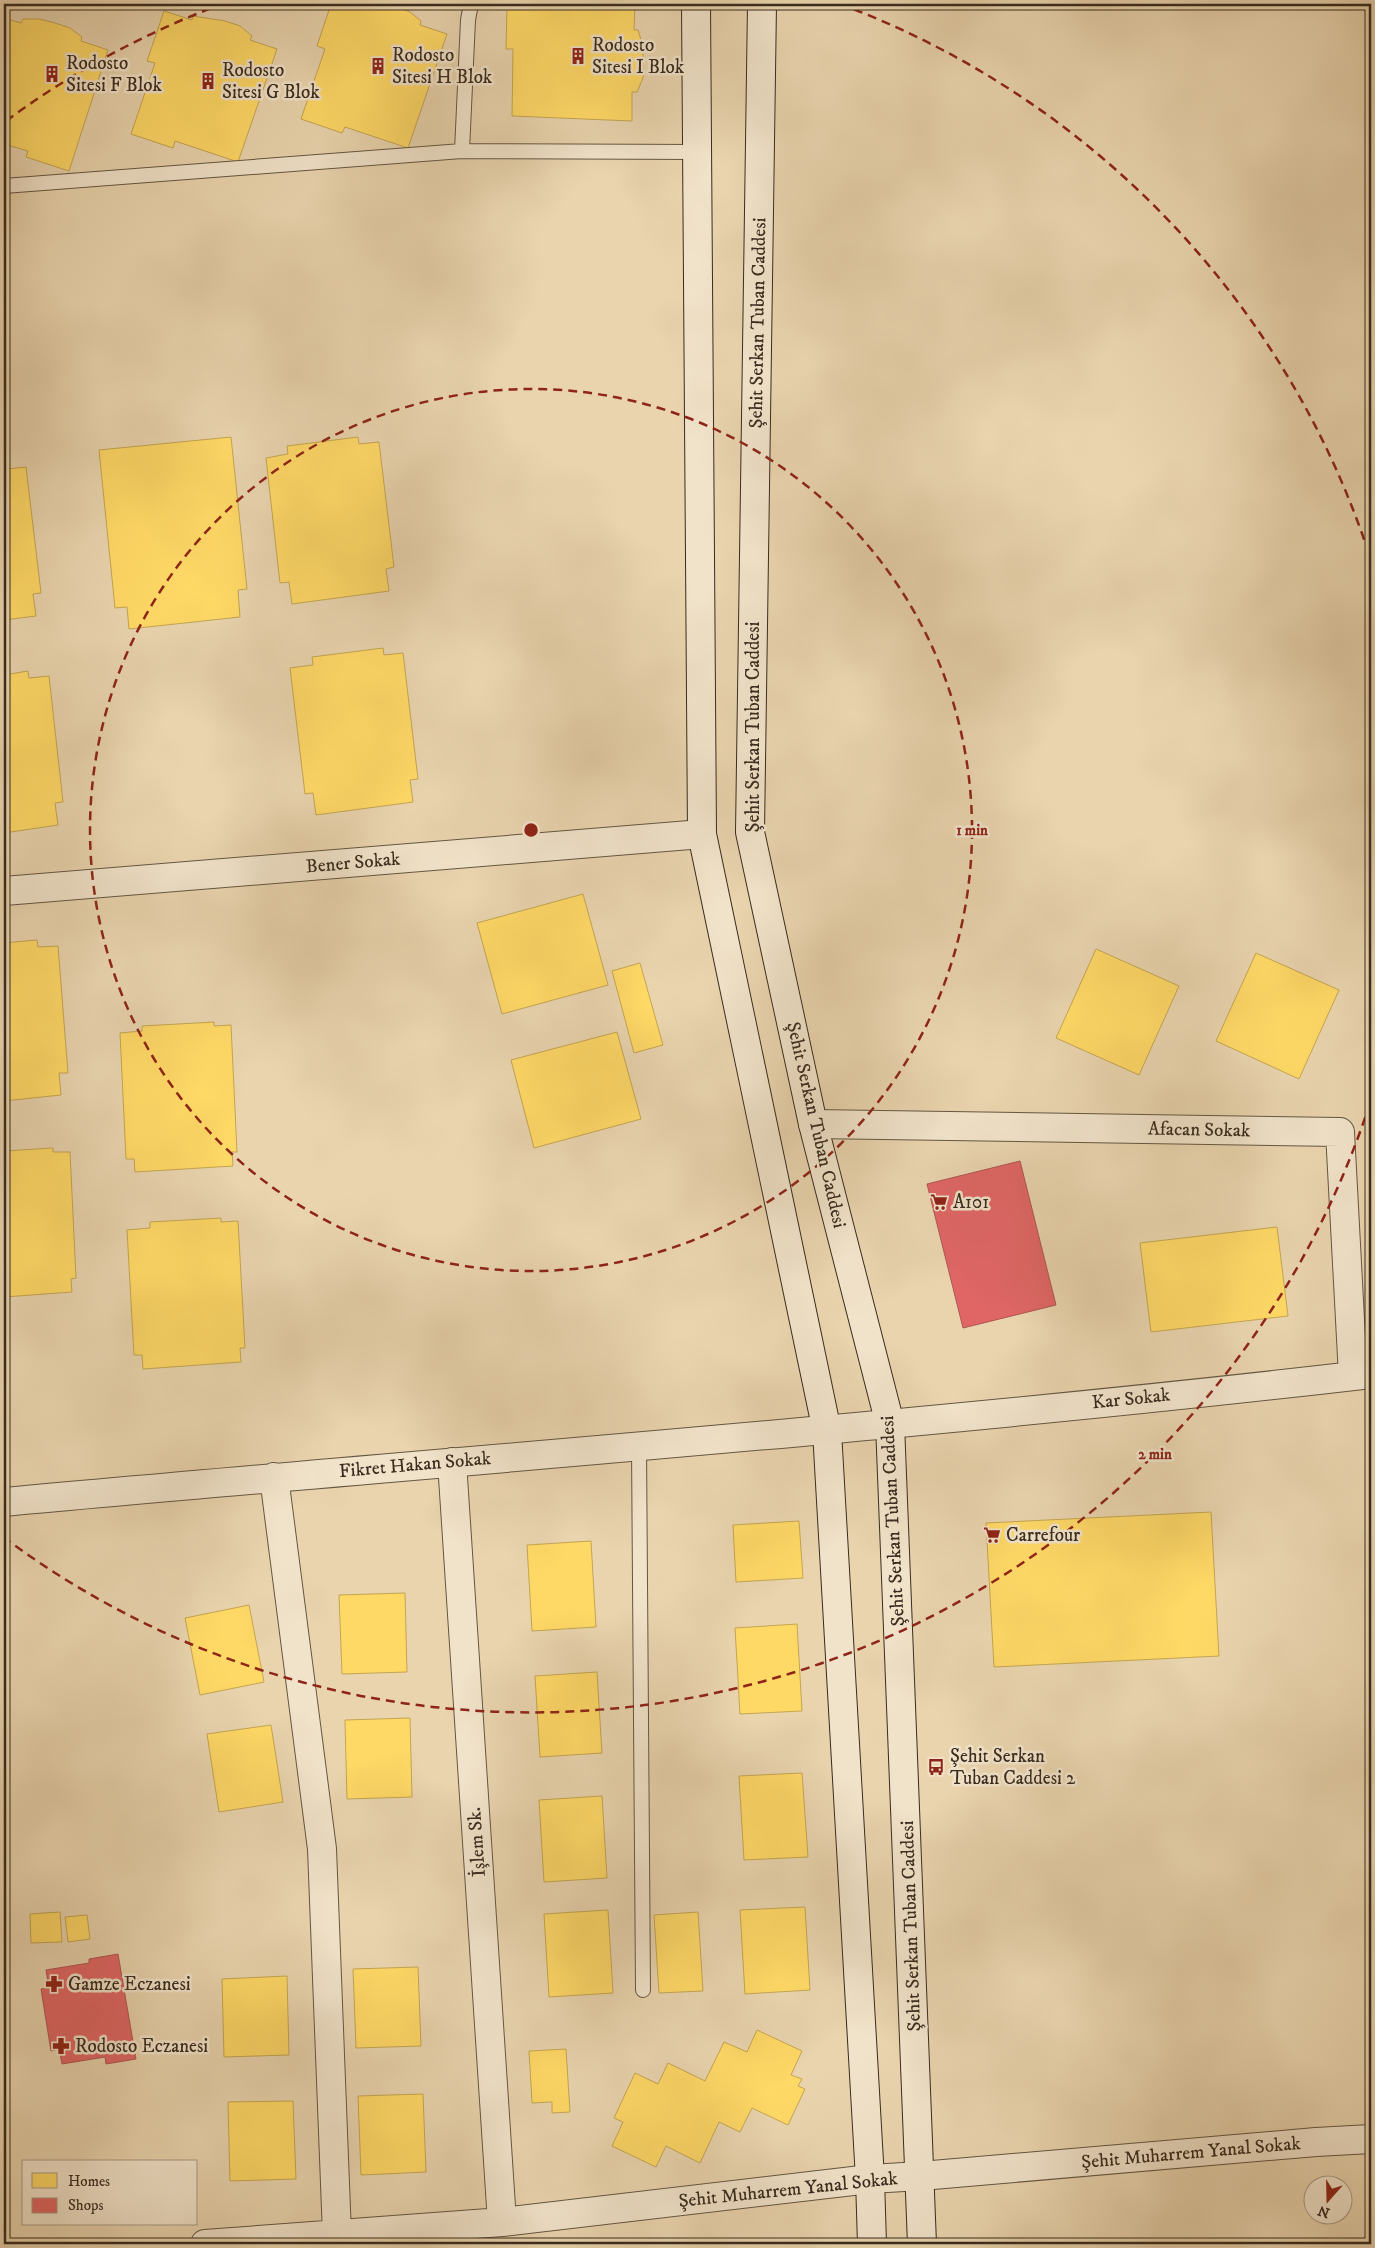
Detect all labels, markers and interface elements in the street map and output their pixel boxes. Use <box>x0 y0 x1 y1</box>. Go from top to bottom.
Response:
place label: Rodosto Sitesi I Blok <box>592 34 685 79</box>
place label: Rodosto Sitesi H Blok <box>392 44 493 89</box>
building icon: Rodosto Sitesi I Blok <box>568 46 588 66</box>
place label: Rodosto Sitesi F Blok <box>66 52 163 97</box>
building icon: Rodosto Sitesi H Blok <box>368 56 388 76</box>
place label: Rodosto Sitesi G Blok <box>222 59 320 104</box>
building icon: Rodosto Sitesi F Blok <box>42 64 62 84</box>
building icon: Rodosto Sitesi G Blok <box>198 71 218 91</box>
street label: Şehit Serkan Tuban Caddesi <box>745 217 771 429</box>
street label: Şehit Serkan Tuban Caddesi <box>742 621 765 833</box>
centre of rings <box>522 821 540 839</box>
text: 1 min <box>956 821 988 840</box>
street label: Bener Sokak <box>305 847 402 879</box>
street label: Şehit Serkan Tuban Caddesi <box>781 1020 851 1230</box>
street label: Afacan Sokak <box>1148 1118 1251 1142</box>
place label: A101 <box>953 1191 989 1214</box>
supermarket icon: A101 <box>929 1192 949 1212</box>
street label: Kar Sokak <box>1091 1383 1172 1415</box>
street label: Şehit Serkan Tuban Caddesi <box>876 1415 910 1627</box>
text: 2 min <box>1138 1445 1172 1464</box>
street label: Fikret Hakan Sokak <box>338 1447 493 1483</box>
place label: Carrefour <box>1006 1524 1080 1547</box>
supermarket icon: Carrefour <box>982 1525 1002 1545</box>
place label: Şehit Serkan Tuban Caddesi 2 <box>950 1745 1076 1790</box>
bus stop icon: Şehit Serkan Tuban Caddesi 2 <box>926 1757 946 1777</box>
street label: İşlem Sk. <box>462 1806 491 1878</box>
street label: Şehit Serkan Tuban Caddesi <box>896 1820 926 2032</box>
place label: Gamze Eczanesi <box>68 1973 191 1996</box>
pharmacy icon: Gamze Eczanesi <box>44 1974 64 1994</box>
place label: Rodosto Eczanesi <box>75 2035 208 2058</box>
pharmacy icon: Rodosto Eczanesi <box>51 2036 71 2056</box>
street label: Şehit Muharrem Yanal Sokak <box>1080 2132 1302 2174</box>
legend <box>22 2160 198 2226</box>
street label: Şehit Muharrem Yanal Sokak <box>677 2167 899 2213</box>
text: Homes <box>68 2172 110 2191</box>
north arrow <box>1302 2176 1352 2226</box>
text: Shops <box>68 2196 104 2215</box>
text: N <box>1315 2201 1332 2222</box>

